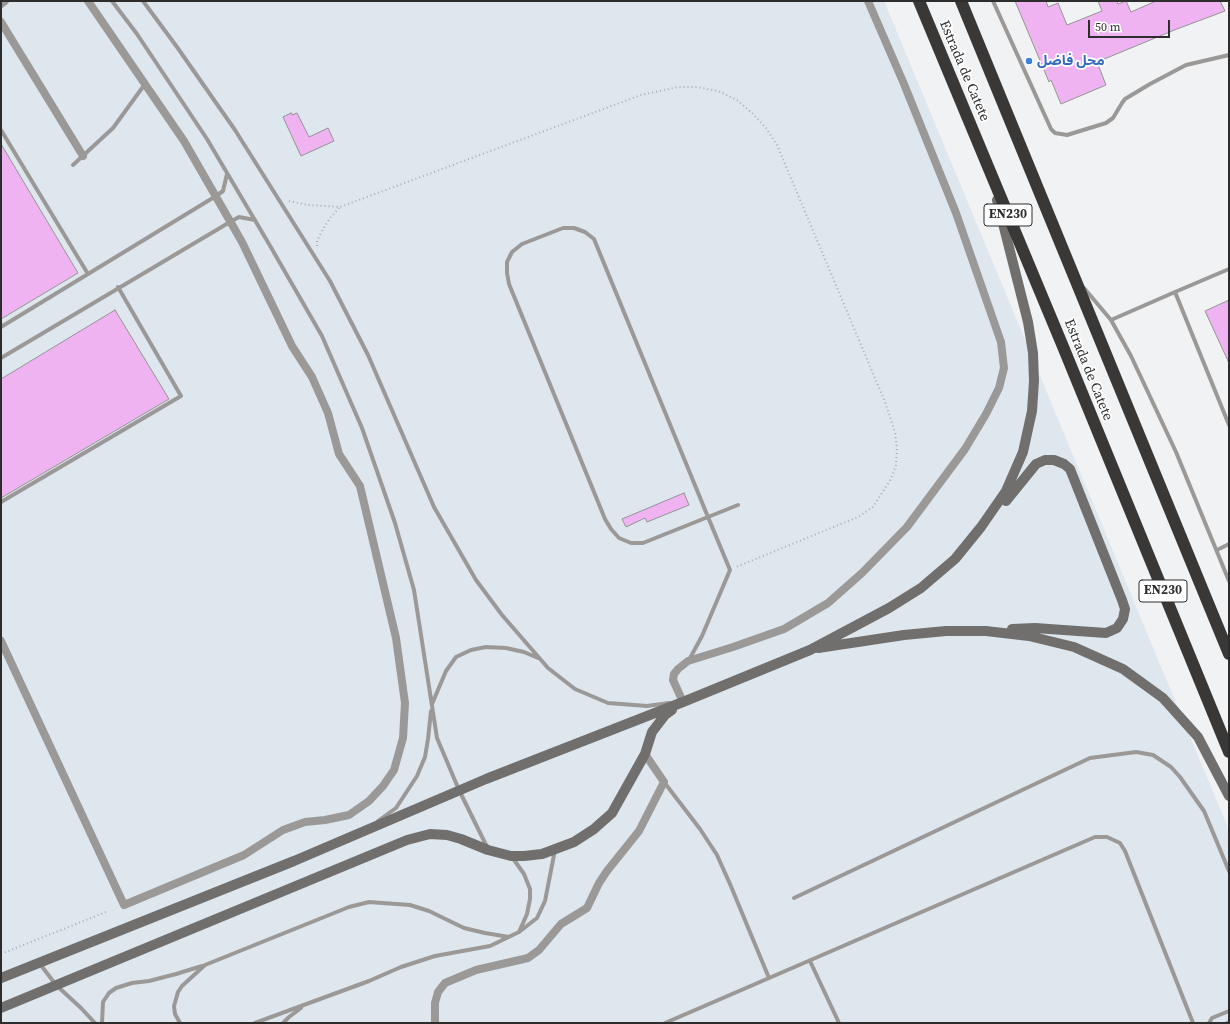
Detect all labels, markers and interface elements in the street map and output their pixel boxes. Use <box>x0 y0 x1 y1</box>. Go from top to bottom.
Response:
scale bar <box>1090 12 1172 38</box>
street label: Estrada de Catete <box>935 18 993 124</box>
text: 50 m <box>1095 19 1121 35</box>
place label: محل فاضل <box>1037 53 1105 69</box>
marker: محل فاضل <box>1024 56 1034 66</box>
road number: EN230 <box>984 204 1032 226</box>
street label: Estrada de Catete <box>1060 317 1116 423</box>
road number: EN230 <box>1139 580 1187 602</box>

